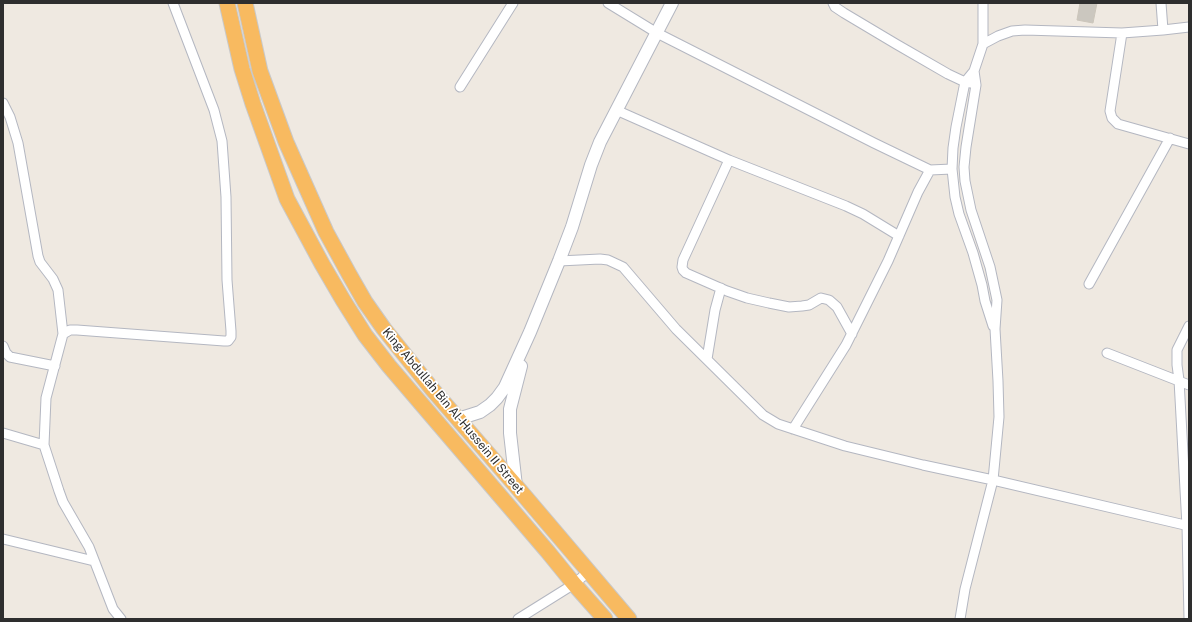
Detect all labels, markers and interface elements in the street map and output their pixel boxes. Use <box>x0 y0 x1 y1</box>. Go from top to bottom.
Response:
street label: King Abdullah Bin Al-Hussein II Street <box>379 325 527 497</box>

